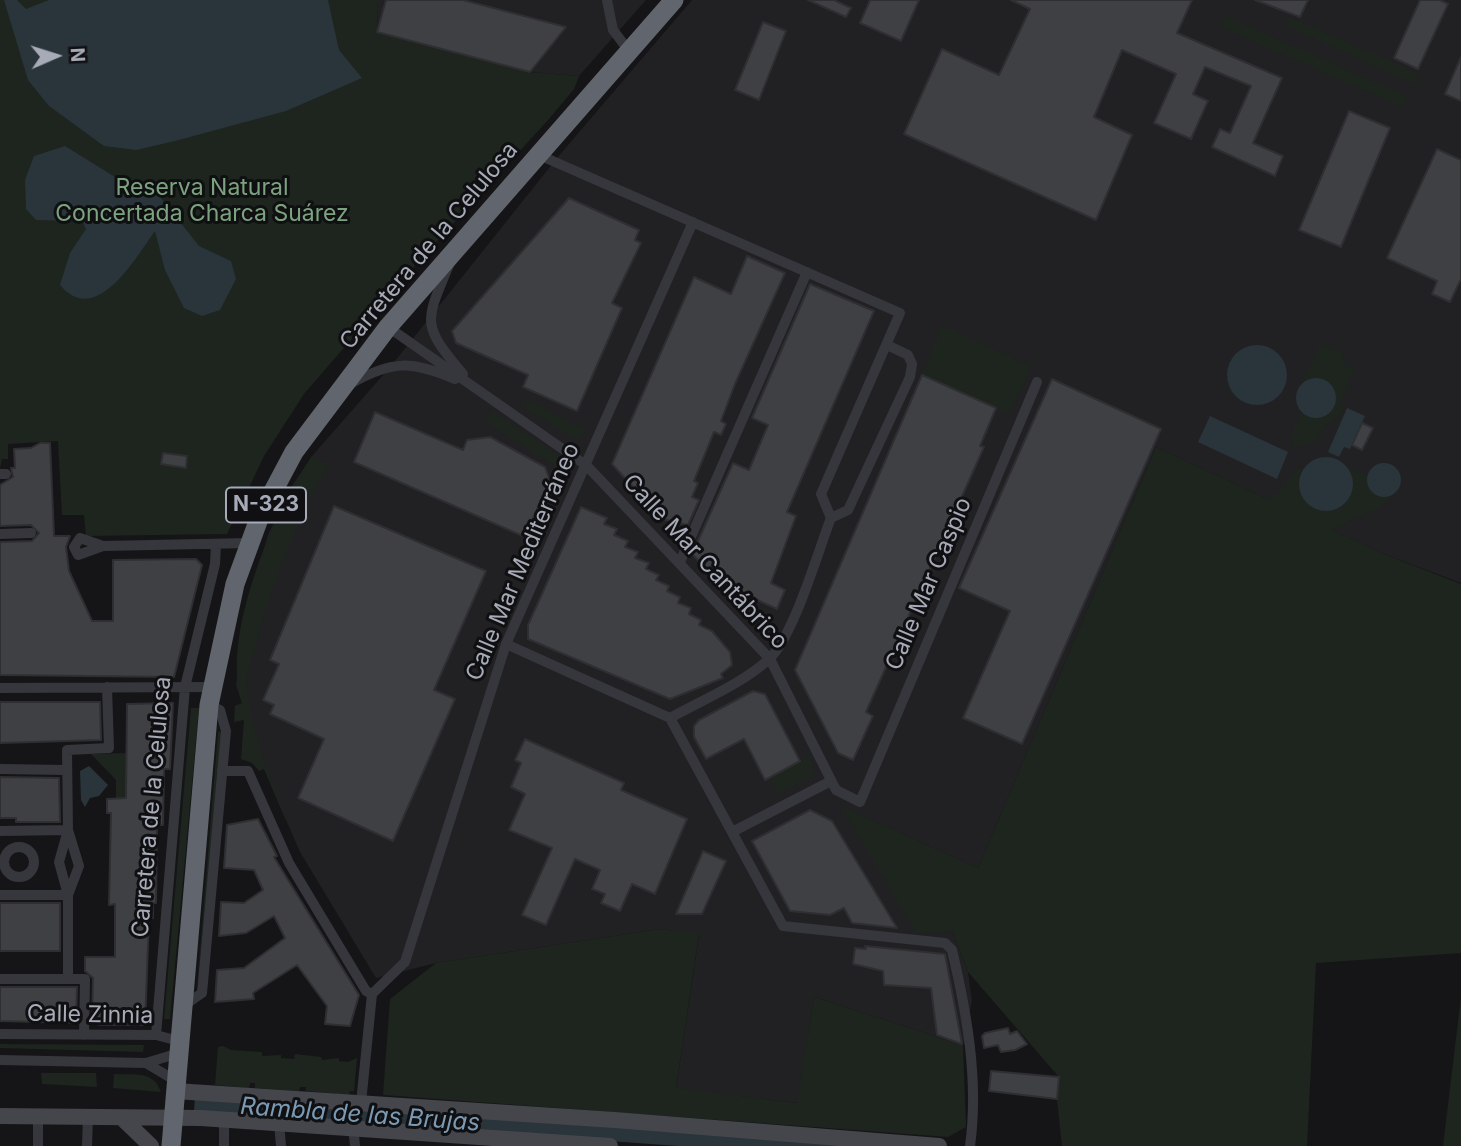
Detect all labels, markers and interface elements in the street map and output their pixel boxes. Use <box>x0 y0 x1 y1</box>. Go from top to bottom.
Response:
north arrow <box>21 21 91 91</box>
text: N <box>66 47 89 63</box>
street label: Carretera de la Celulosa <box>334 137 524 355</box>
park label: Reserva Natural Concertada Charca Suárez <box>55 174 349 228</box>
street label: Calle Mar Mediterráneo <box>460 439 586 685</box>
street label: Calle Mar Cantábrico <box>617 469 793 655</box>
road number: N-323 <box>226 488 306 522</box>
street label: Calle Mar Caspio <box>880 494 978 674</box>
street label: Carretera de la Celulosa <box>127 675 177 939</box>
street label: Calle Zinnia <box>27 1000 153 1030</box>
water label: Rambla de las Brujas <box>239 1092 481 1138</box>

